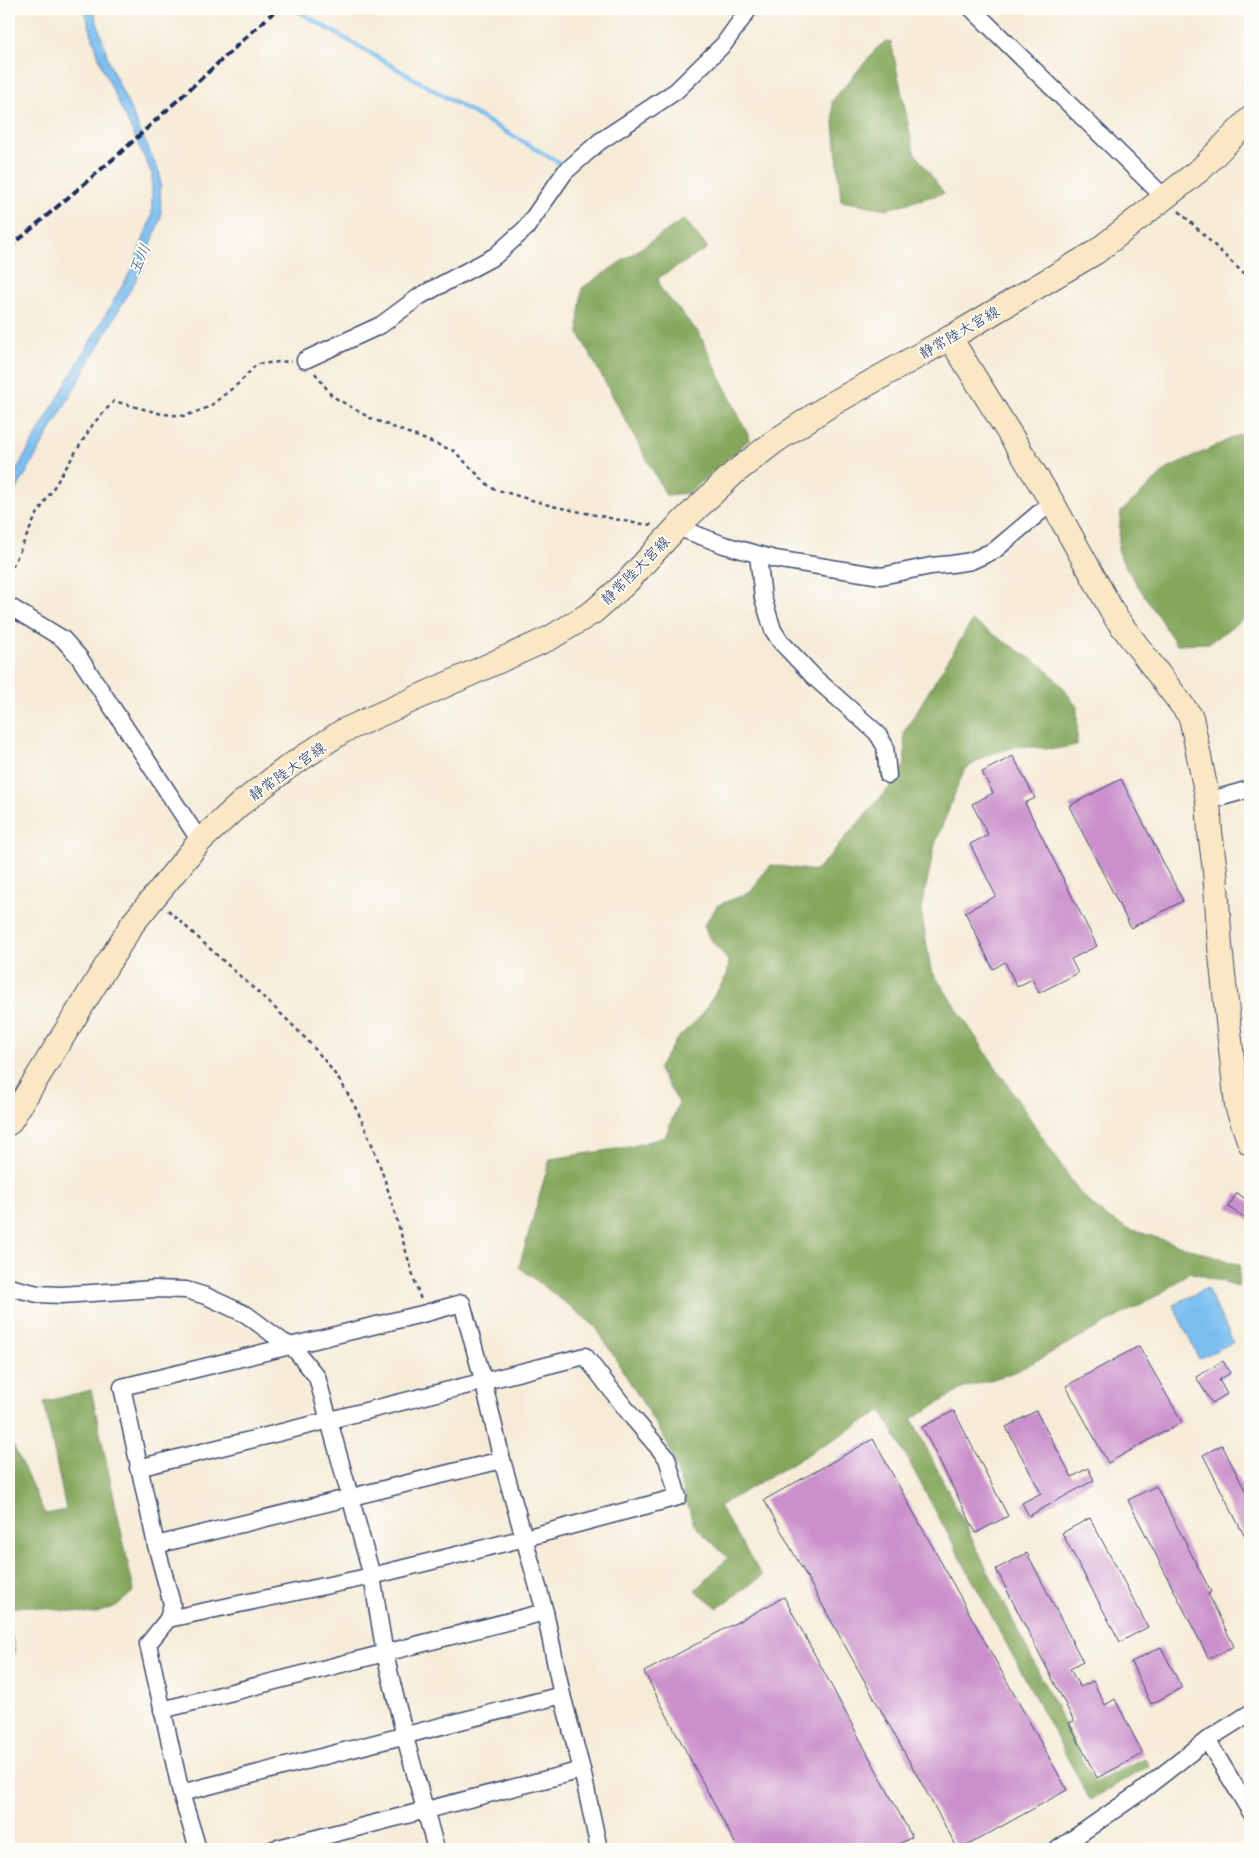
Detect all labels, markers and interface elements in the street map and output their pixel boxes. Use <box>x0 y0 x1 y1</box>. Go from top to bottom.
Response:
water label: 玉川 <box>123 240 155 278</box>
street label: 静常陸大宮線 <box>915 300 1003 364</box>
street label: 静常陸大宮線 <box>596 531 674 609</box>
street label: 静常陸大宮線 <box>244 737 330 805</box>

